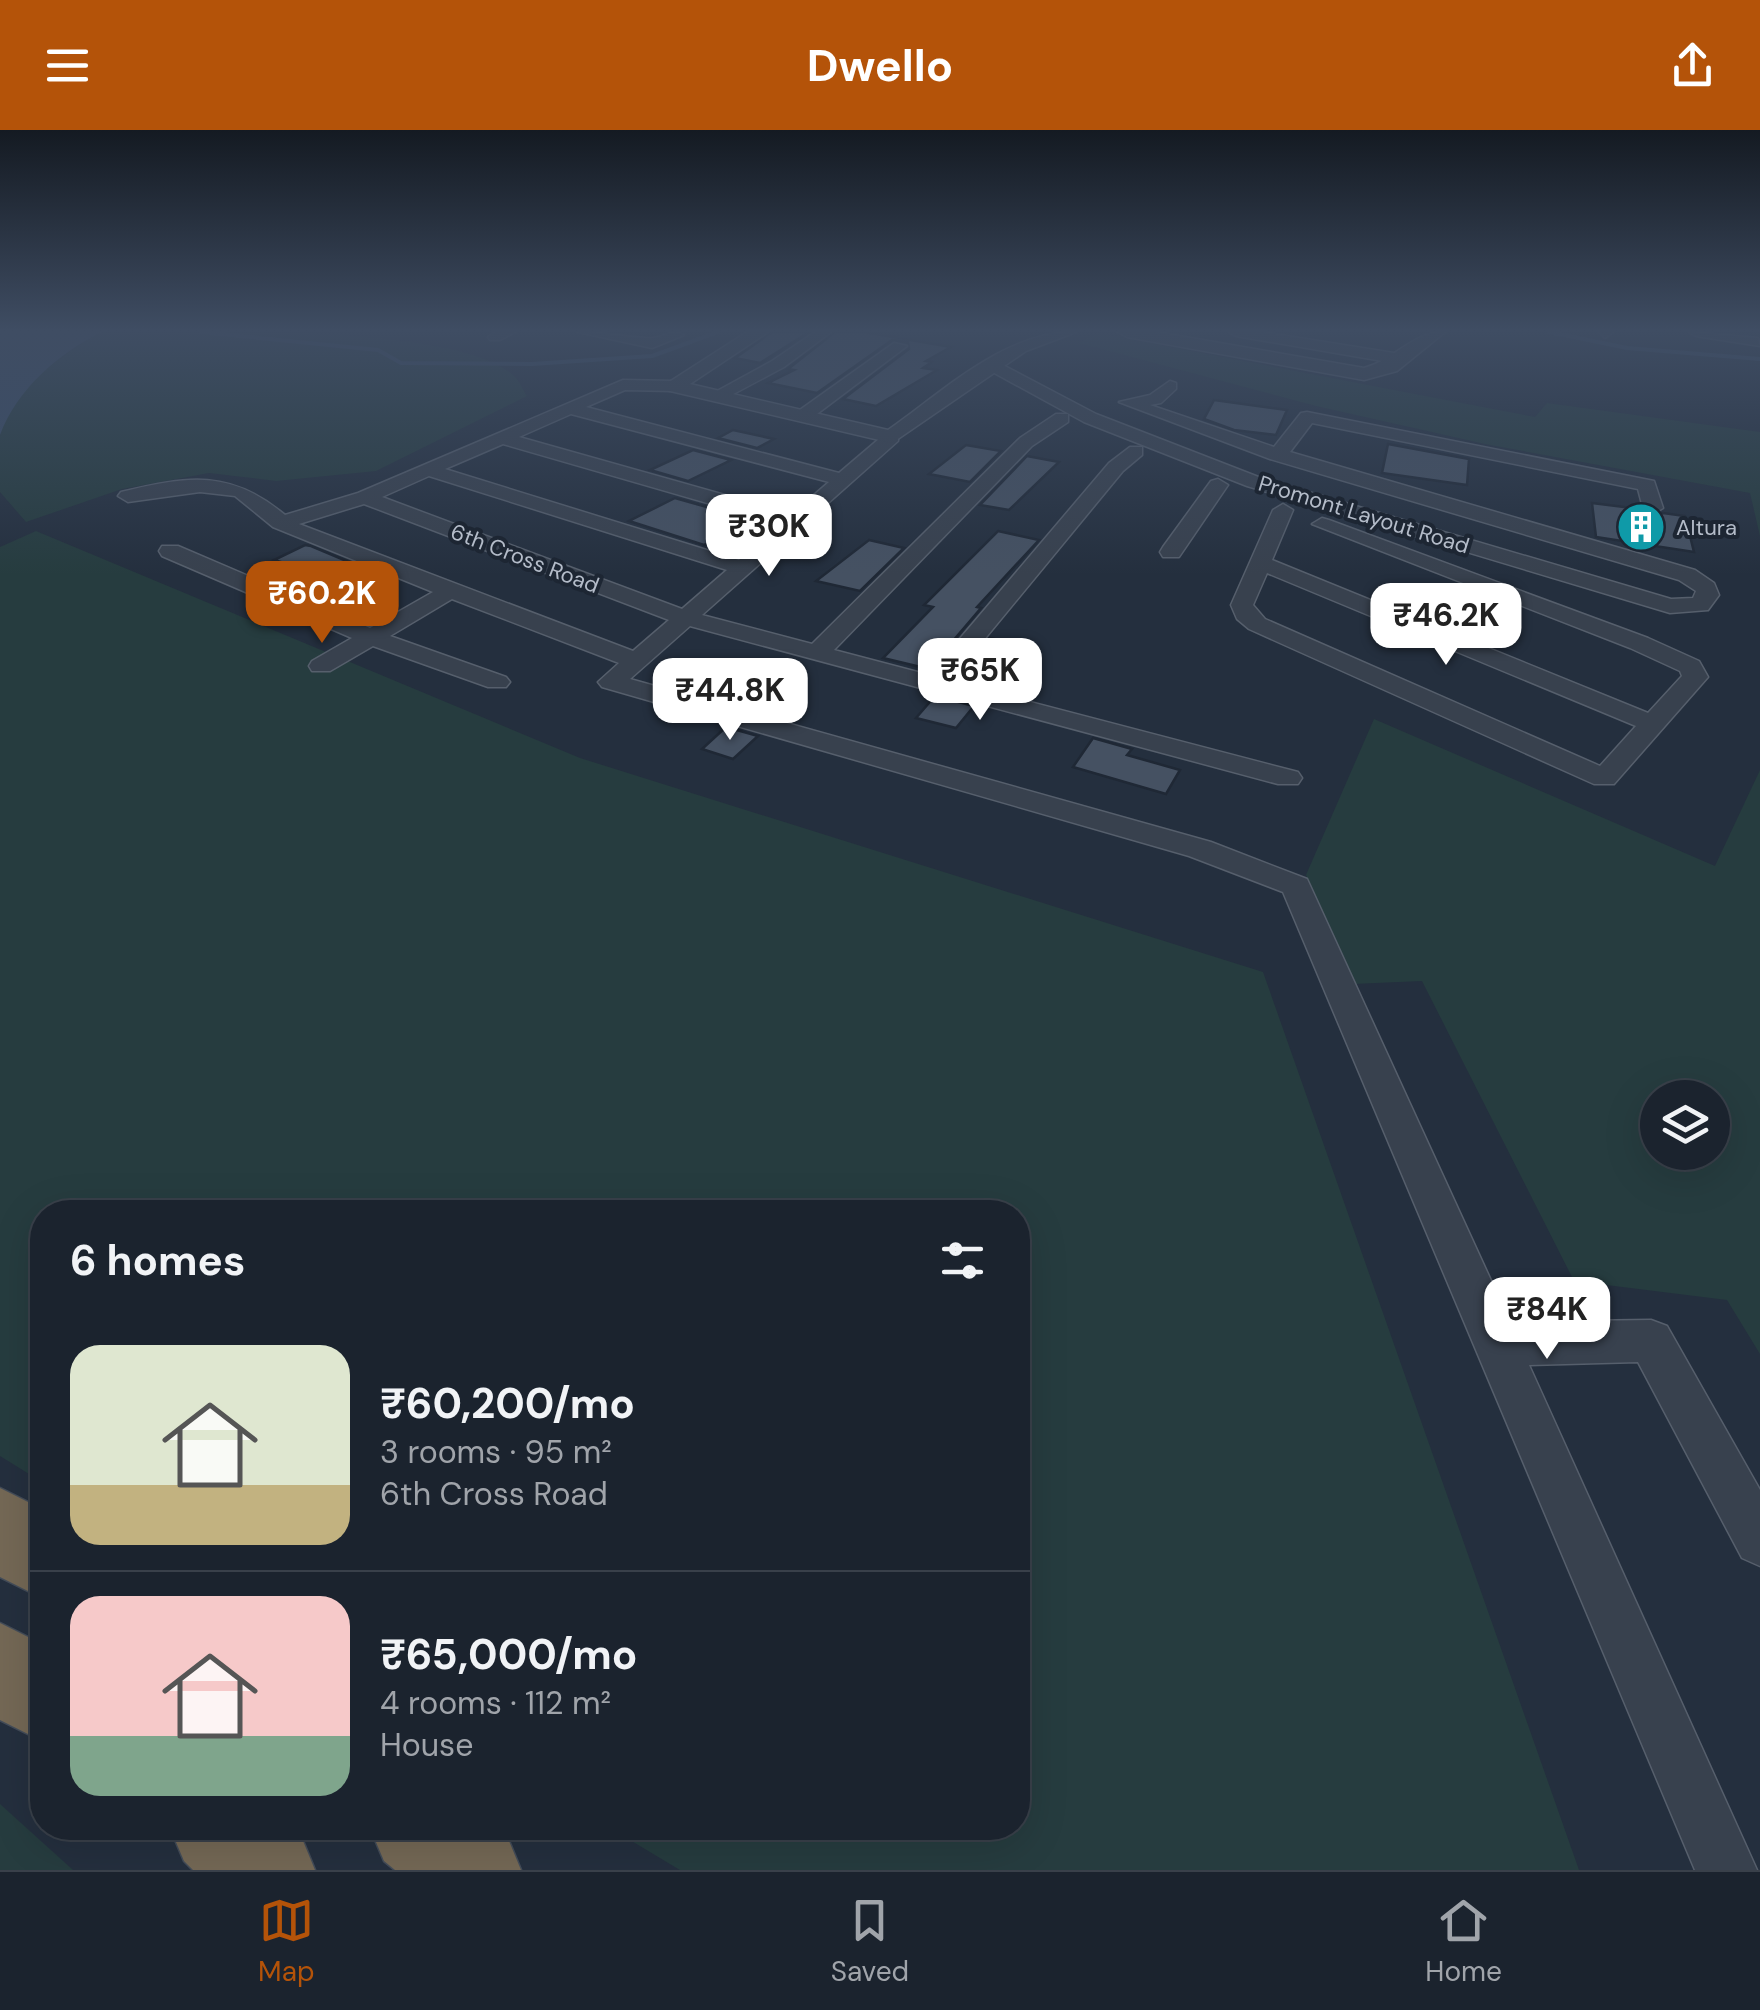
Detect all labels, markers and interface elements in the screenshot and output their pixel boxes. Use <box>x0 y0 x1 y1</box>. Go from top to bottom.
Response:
text: Dwello <box>807 36 953 95</box>
icon: menu <box>40 38 95 93</box>
icon: share <box>1665 38 1720 93</box>
street label: Promont Layout Road <box>1255 469 1473 560</box>
pin: ₹30K <box>710 494 828 579</box>
building icon: Altura <box>1615 501 1667 553</box>
text: ₹30K <box>728 505 810 547</box>
place label: Altura <box>1676 513 1737 542</box>
street label: 6th Cross Road <box>447 517 603 600</box>
pin: ₹60.2K <box>241 561 403 646</box>
text: ₹60.2K <box>268 572 376 614</box>
pin: ₹46.2K <box>1365 583 1527 668</box>
text: ₹46.2K <box>1392 594 1500 636</box>
pin: ₹65K <box>921 638 1039 723</box>
text: ₹65K <box>940 649 1020 691</box>
pin: ₹44.8K <box>649 658 811 743</box>
text: ₹44.8K <box>675 669 785 711</box>
map controls <box>1640 1080 1730 1170</box>
button: layers <box>1640 1080 1730 1170</box>
text: 6 homes <box>70 1233 245 1288</box>
icon: filters <box>935 1233 990 1288</box>
pin: ₹84K <box>1488 1277 1606 1362</box>
text: ₹84K <box>1506 1288 1588 1330</box>
text: ₹60,200/mo <box>380 1376 635 1431</box>
icon: home <box>150 1385 270 1505</box>
text: 3 rooms · 95 m² <box>380 1431 612 1473</box>
text: 6th Cross Road <box>380 1473 608 1515</box>
text: ₹65,000/mo <box>380 1627 637 1682</box>
icon: home <box>150 1636 270 1756</box>
text: 4 rooms · 112 m² <box>380 1682 611 1724</box>
text: House <box>380 1724 473 1766</box>
tab: Map <box>258 1893 314 1990</box>
tab: Saved <box>831 1893 909 1990</box>
tab: Home <box>1425 1893 1502 1990</box>

